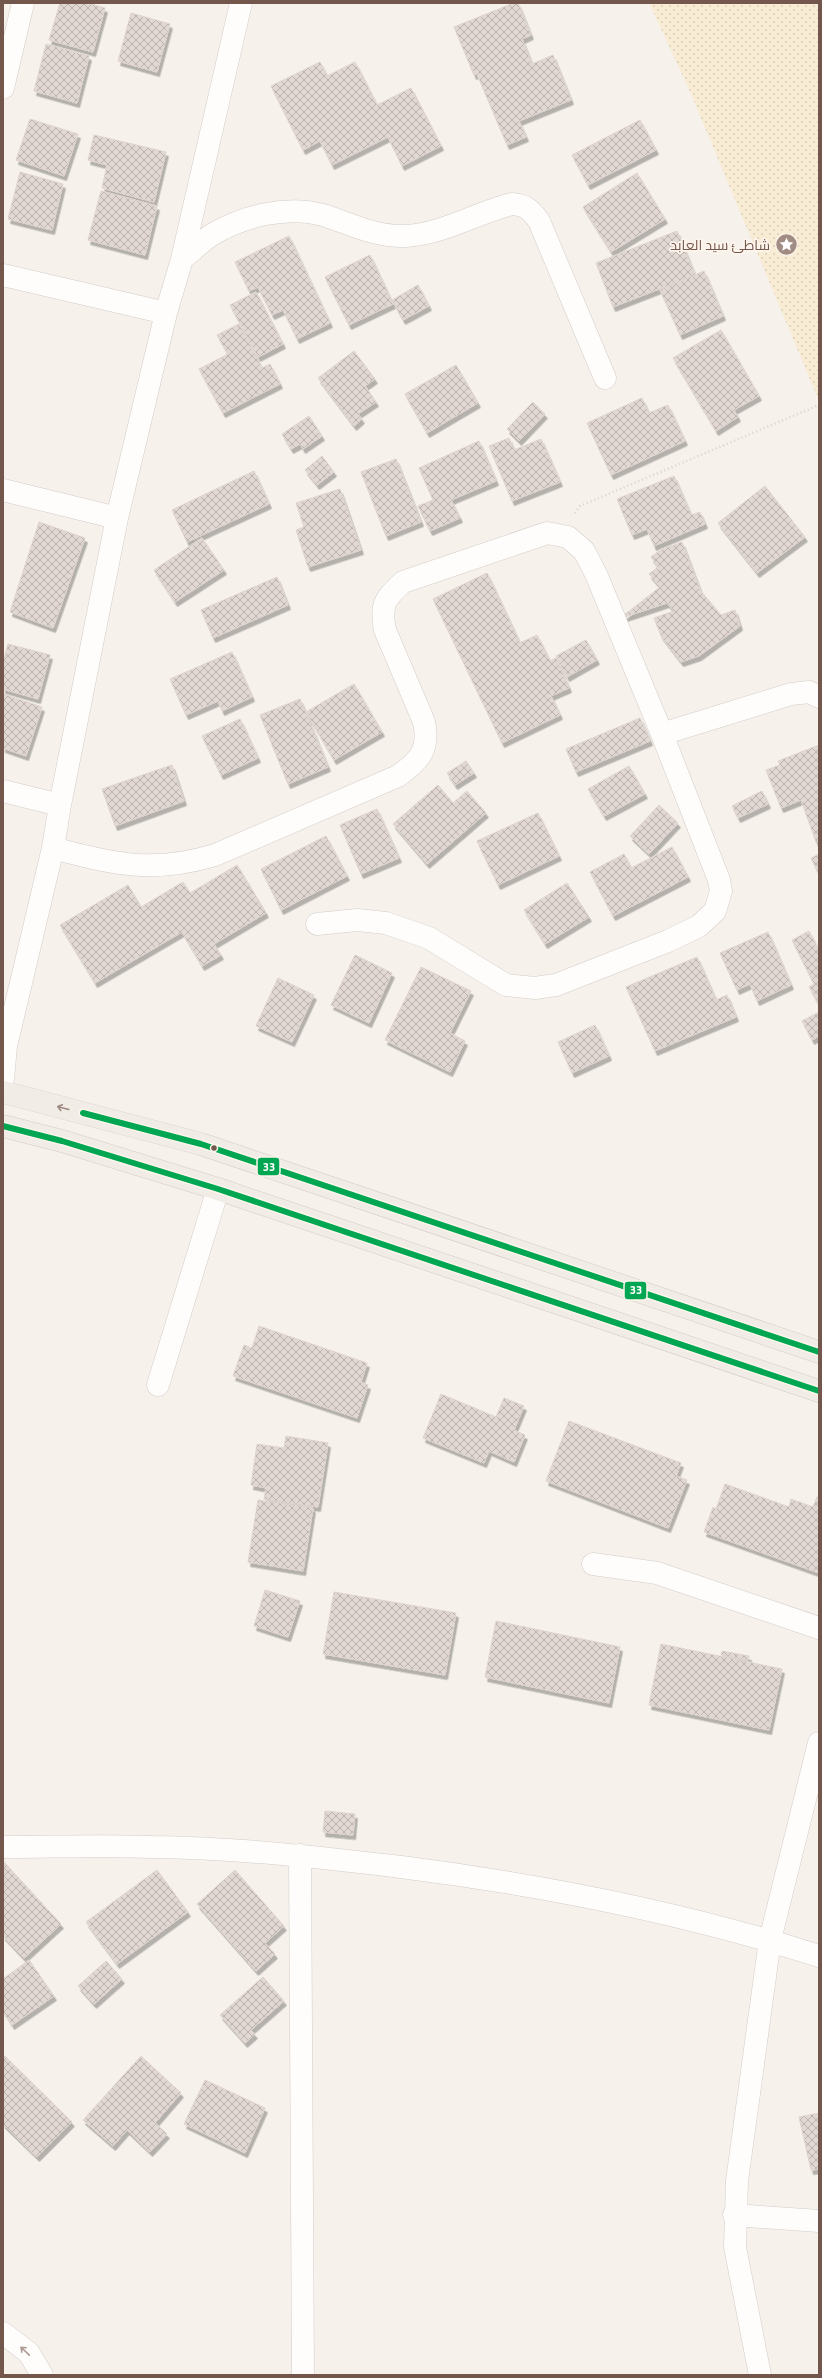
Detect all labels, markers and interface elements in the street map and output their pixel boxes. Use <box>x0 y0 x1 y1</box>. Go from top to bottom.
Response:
place icon: شاطئ سيد العابد <box>773 231 799 257</box>
place label: شاطئ سيد العابد <box>670 234 770 255</box>
one-way arrow <box>57 1103 70 1111</box>
unlabelled marker <box>209 1143 219 1153</box>
line badge: 33 <box>257 1157 280 1176</box>
text: 33 <box>263 1159 275 1175</box>
line badge: 33 <box>624 1281 647 1300</box>
text: 33 <box>630 1282 642 1298</box>
one-way arrow <box>20 2346 30 2356</box>

